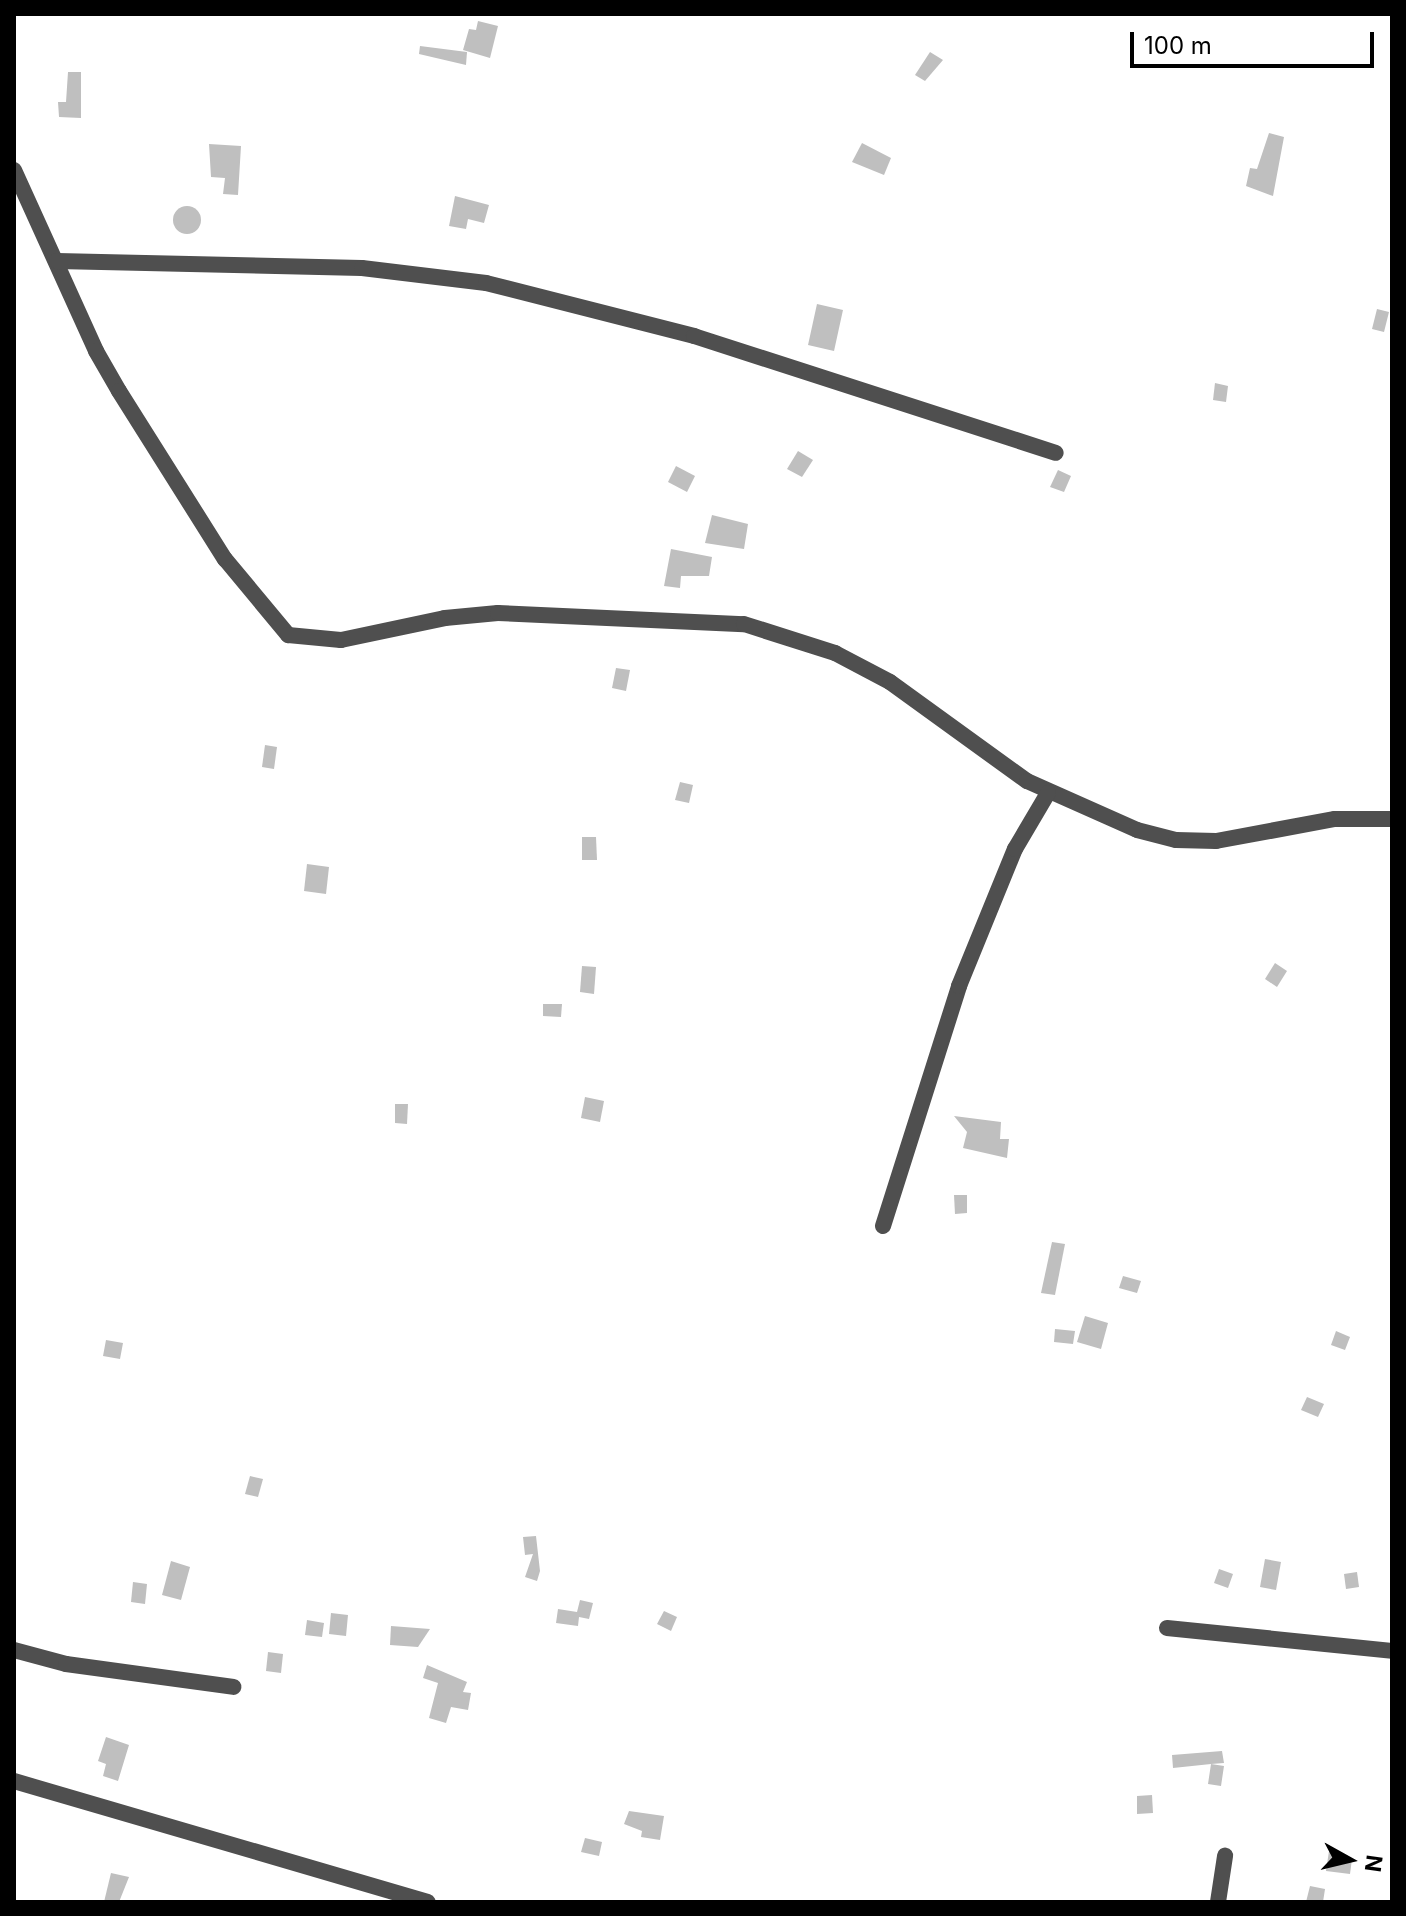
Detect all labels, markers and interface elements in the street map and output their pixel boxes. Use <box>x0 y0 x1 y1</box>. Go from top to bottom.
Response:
scale bar <box>1134 16 1378 66</box>
text: 100 m <box>1144 31 1212 60</box>
north arrow <box>1310 1820 1390 1900</box>
text: N <box>1360 1853 1388 1873</box>

